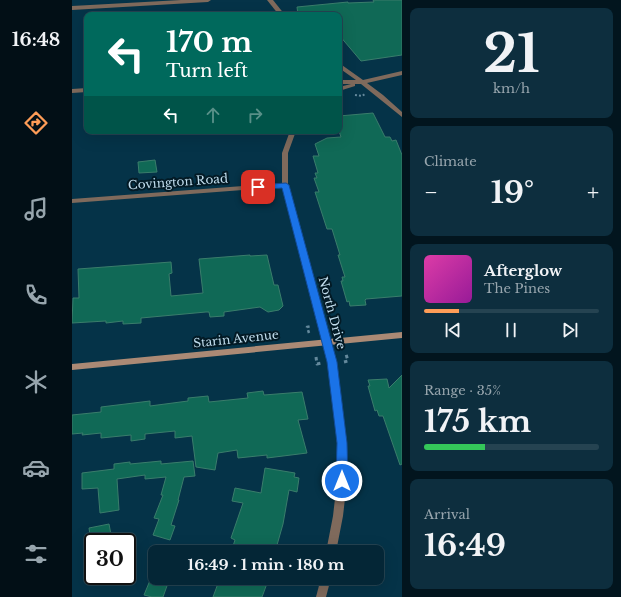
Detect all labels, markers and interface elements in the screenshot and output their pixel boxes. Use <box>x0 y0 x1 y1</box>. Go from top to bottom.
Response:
text: 21 <box>483 22 540 86</box>
text: 170 m <box>166 25 252 60</box>
icon: left <box>100 28 152 80</box>
text: 16:48 <box>12 29 60 51</box>
text: Turn left <box>166 60 248 82</box>
text: km/h <box>493 80 530 97</box>
icon: left <box>160 104 182 126</box>
icon: ahead <box>202 104 224 126</box>
icon: right <box>244 104 266 126</box>
icon: directions <box>22 109 50 137</box>
text: Climate <box>424 153 477 170</box>
pin <box>241 170 275 204</box>
street label: Covington Road <box>127 171 228 192</box>
text: 19° <box>491 174 534 211</box>
icon: arrive <box>247 176 269 198</box>
text: − <box>424 179 438 206</box>
text: + <box>587 179 599 206</box>
icon: music <box>22 195 50 223</box>
text: Afterglow <box>484 261 562 280</box>
street label: North Drive <box>316 275 349 351</box>
text: The Pines <box>484 280 550 297</box>
icon: phone <box>22 281 50 309</box>
icon: previous <box>442 319 464 341</box>
icon: pause <box>500 319 522 341</box>
icon: next <box>559 319 581 341</box>
street label: Starin Avenue <box>193 327 279 350</box>
icon: climate <box>22 368 50 396</box>
text: Range · 35% <box>424 382 501 399</box>
text: 175 km <box>424 403 531 440</box>
icon: car <box>22 454 50 482</box>
position arrow <box>321 460 363 502</box>
text: Arrival <box>424 506 470 523</box>
text: 16:49 <box>424 527 506 564</box>
speed limit sign: 30 <box>84 533 136 585</box>
icon: filters <box>22 540 50 568</box>
text: 16:49 · 1 min · 180 m <box>188 555 344 574</box>

